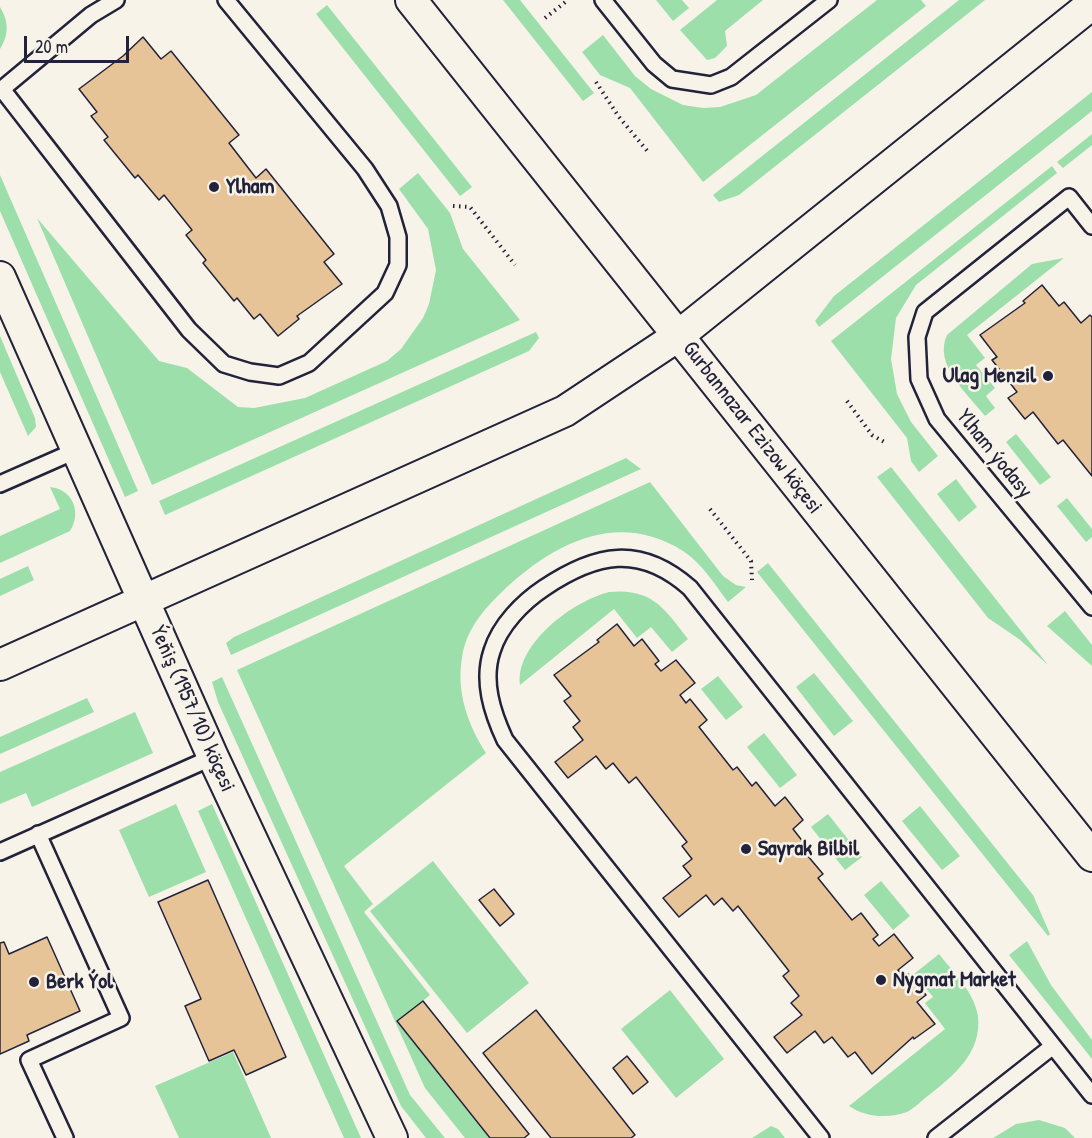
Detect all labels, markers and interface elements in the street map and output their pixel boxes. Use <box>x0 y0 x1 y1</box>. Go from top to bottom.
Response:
scale bar <box>27 24 132 62</box>
text: 20 m <box>35 34 68 59</box>
place label: Ylham <box>226 174 274 200</box>
marker: Ylham <box>207 180 221 194</box>
street label: Gurbannazar Ezizow köçesi <box>676 336 828 520</box>
place label: Ulag Menzil <box>943 363 1036 389</box>
marker: Ulag Menzil <box>1041 369 1055 383</box>
street label: Ylham ýodasy <box>950 404 1038 504</box>
street label: Ýeňiş (1957/10) köçesi <box>143 622 241 796</box>
place label: Sayrak Bilbil <box>758 836 859 862</box>
marker: Sayrak Bilbil <box>739 842 753 856</box>
place label: Nygmat Market <box>893 967 1016 993</box>
place label: Berk Ýol <box>46 969 113 995</box>
marker: Nygmat Market <box>874 973 888 987</box>
marker: Berk Ýol <box>27 975 41 989</box>

